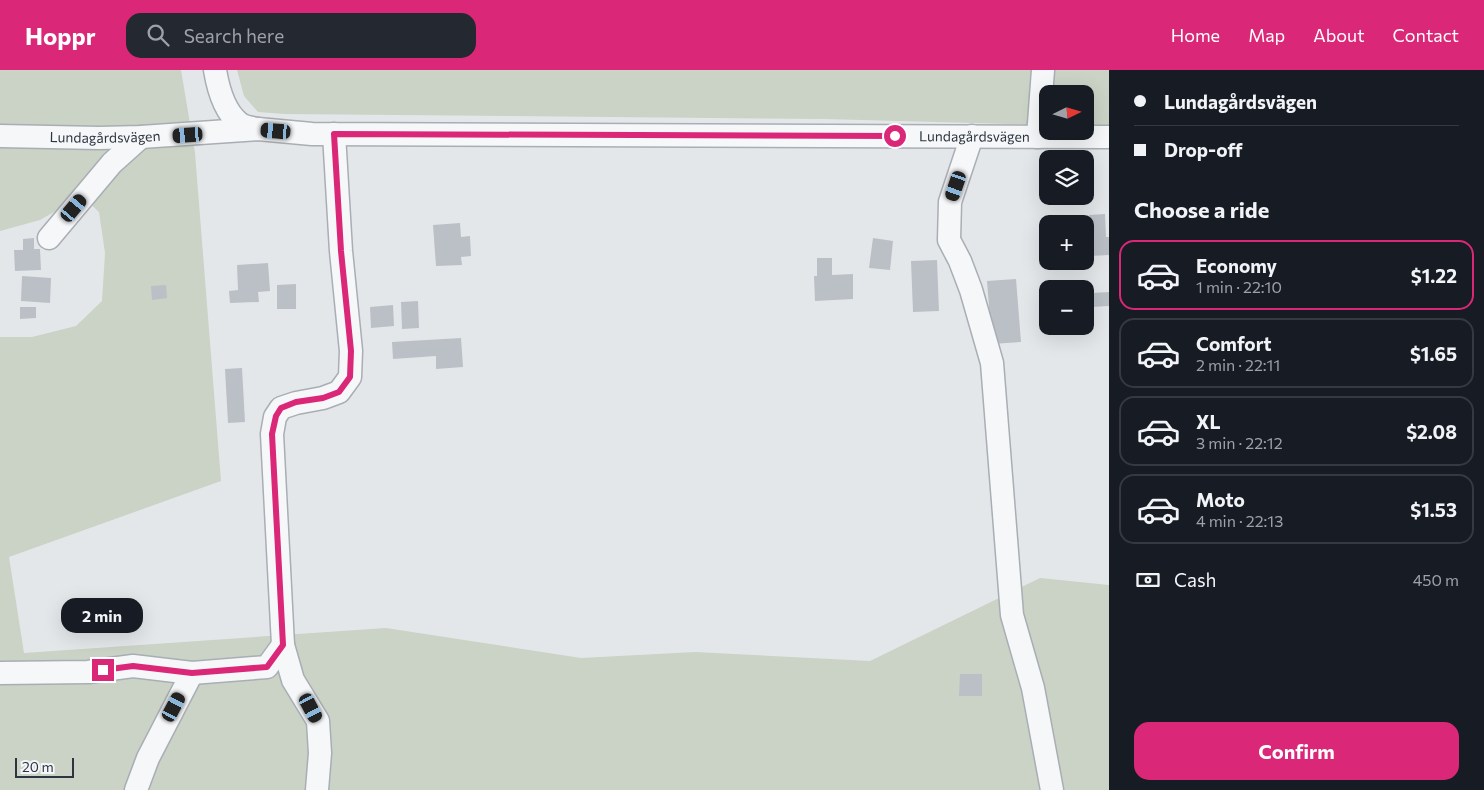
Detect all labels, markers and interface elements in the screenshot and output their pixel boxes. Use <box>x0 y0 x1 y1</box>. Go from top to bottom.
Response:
search box <box>126 13 476 58</box>
text: Hoppr <box>25 21 96 50</box>
icon: search <box>144 21 172 49</box>
text: Search here <box>184 24 284 47</box>
text: Home <box>1171 24 1220 46</box>
text: Map <box>1248 24 1285 46</box>
text: About <box>1313 24 1365 46</box>
text: Contact <box>1393 24 1459 46</box>
north arrow <box>1039 85 1094 140</box>
map controls <box>1039 85 1094 335</box>
text: Lundagårdsvägen <box>1164 90 1317 113</box>
car <box>260 122 291 140</box>
route start <box>884 125 906 147</box>
car <box>172 126 203 144</box>
street label: Lundagårdsvägen <box>49 127 161 146</box>
street label: Lundagårdsvägen <box>919 127 1030 145</box>
text: Drop-off <box>1164 138 1243 161</box>
button: layers <box>1039 150 1094 205</box>
car <box>944 169 967 203</box>
car <box>58 192 89 224</box>
text: Choose a ride <box>1134 196 1269 223</box>
button: + <box>1039 215 1094 270</box>
icon: car <box>1136 253 1181 298</box>
text: Economy <box>1196 254 1277 277</box>
text: $1.22 <box>1411 264 1457 287</box>
text: 1 min · 22:10 <box>1196 277 1282 296</box>
button: − <box>1039 280 1094 335</box>
icon: car <box>1136 331 1181 376</box>
text: Comfort <box>1196 332 1272 355</box>
text: $1.65 <box>1410 342 1457 365</box>
text: 2 min · 22:11 <box>1196 355 1280 374</box>
icon: car <box>1136 409 1181 454</box>
text: XL <box>1196 410 1221 433</box>
text: $2.08 <box>1406 420 1457 443</box>
text: 3 min · 22:12 <box>1196 433 1283 452</box>
icon: car <box>1136 487 1181 532</box>
text: Moto <box>1196 488 1245 511</box>
text: $1.53 <box>1410 498 1457 521</box>
text: 4 min · 22:13 <box>1196 511 1283 530</box>
icon: cash <box>1134 566 1162 594</box>
text: Cash <box>1174 568 1216 591</box>
text: 450 m <box>1413 570 1459 589</box>
callout: 2 min <box>62 598 144 632</box>
text: 2 min <box>82 606 122 625</box>
route end <box>92 659 114 681</box>
car <box>160 690 187 724</box>
car <box>297 691 324 725</box>
button: Confirm <box>1134 722 1459 780</box>
scale bar <box>15 755 74 778</box>
text: 20 m <box>22 758 54 775</box>

